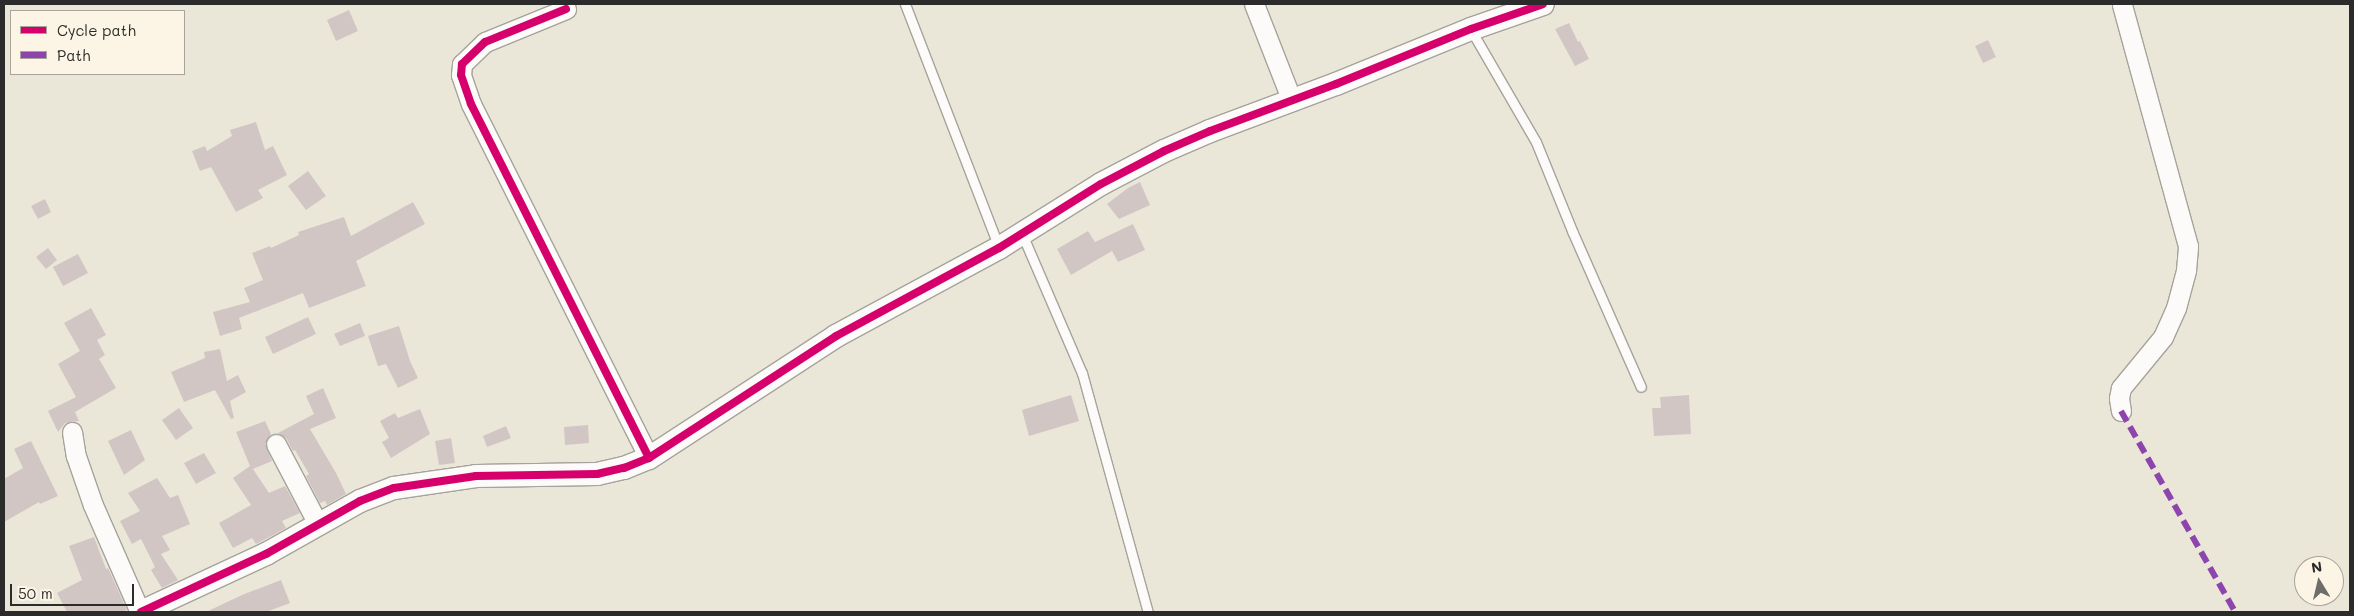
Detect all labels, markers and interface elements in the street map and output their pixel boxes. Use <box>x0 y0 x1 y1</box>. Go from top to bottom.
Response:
legend <box>10 10 185 75</box>
text: Cycle path <box>57 20 136 40</box>
text: Path <box>57 45 91 65</box>
north arrow <box>2294 556 2344 606</box>
text: N <box>2310 556 2323 577</box>
scale bar <box>12 574 136 606</box>
text: 50 m <box>18 583 53 603</box>

